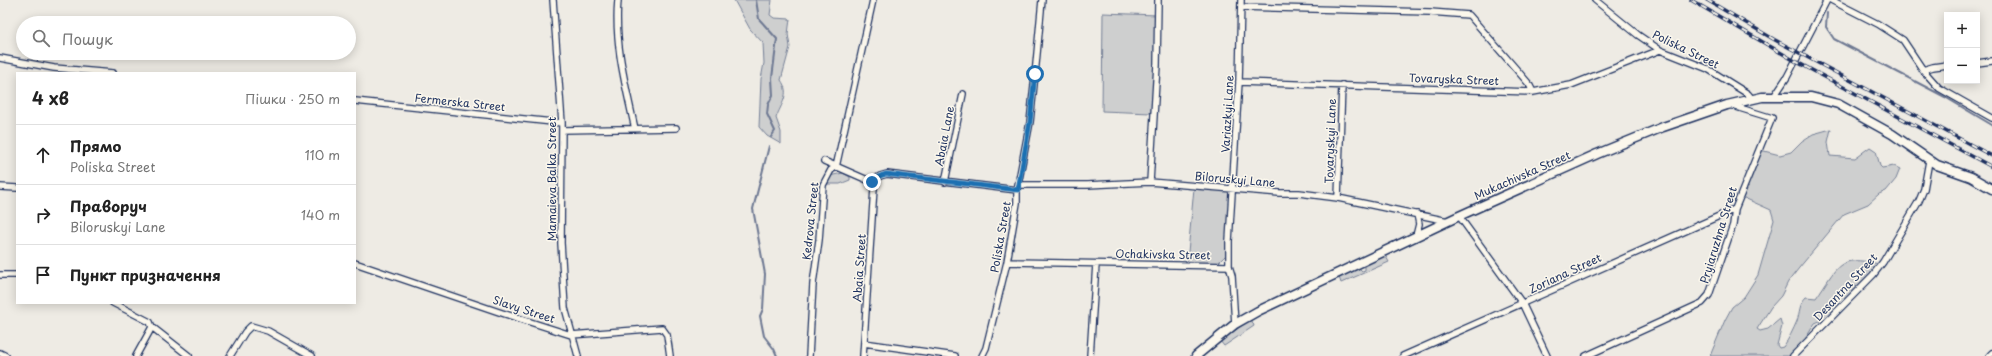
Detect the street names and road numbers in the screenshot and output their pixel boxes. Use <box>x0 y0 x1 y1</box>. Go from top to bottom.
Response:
street label: Poliska Street <box>1650 26 1722 72</box>
street label: Tovaryska Street <box>1409 69 1500 89</box>
street label: Variazkyi Lane <box>1216 75 1238 153</box>
street label: Fermerska Street <box>414 89 506 115</box>
street label: Tovaryskyi Lane <box>1320 98 1340 184</box>
street label: Abaia Lane <box>930 104 958 168</box>
street label: Mamaieva Balka Street <box>543 116 560 241</box>
street label: Mukachivska Street <box>1471 146 1573 204</box>
street label: Biloruskyi Lane <box>1194 167 1276 191</box>
street label: Kedrova Street <box>797 181 823 261</box>
street label: Pryiaruzhna Street <box>1695 184 1741 285</box>
street label: Poliska Street <box>985 200 1015 274</box>
street label: Abaia Street <box>848 233 870 303</box>
street label: Ochakivska Street <box>1115 245 1211 263</box>
street label: Zoriana Street <box>1526 249 1605 297</box>
street label: Desantna Street <box>1809 249 1881 325</box>
street label: Slavy Street <box>491 291 558 327</box>

